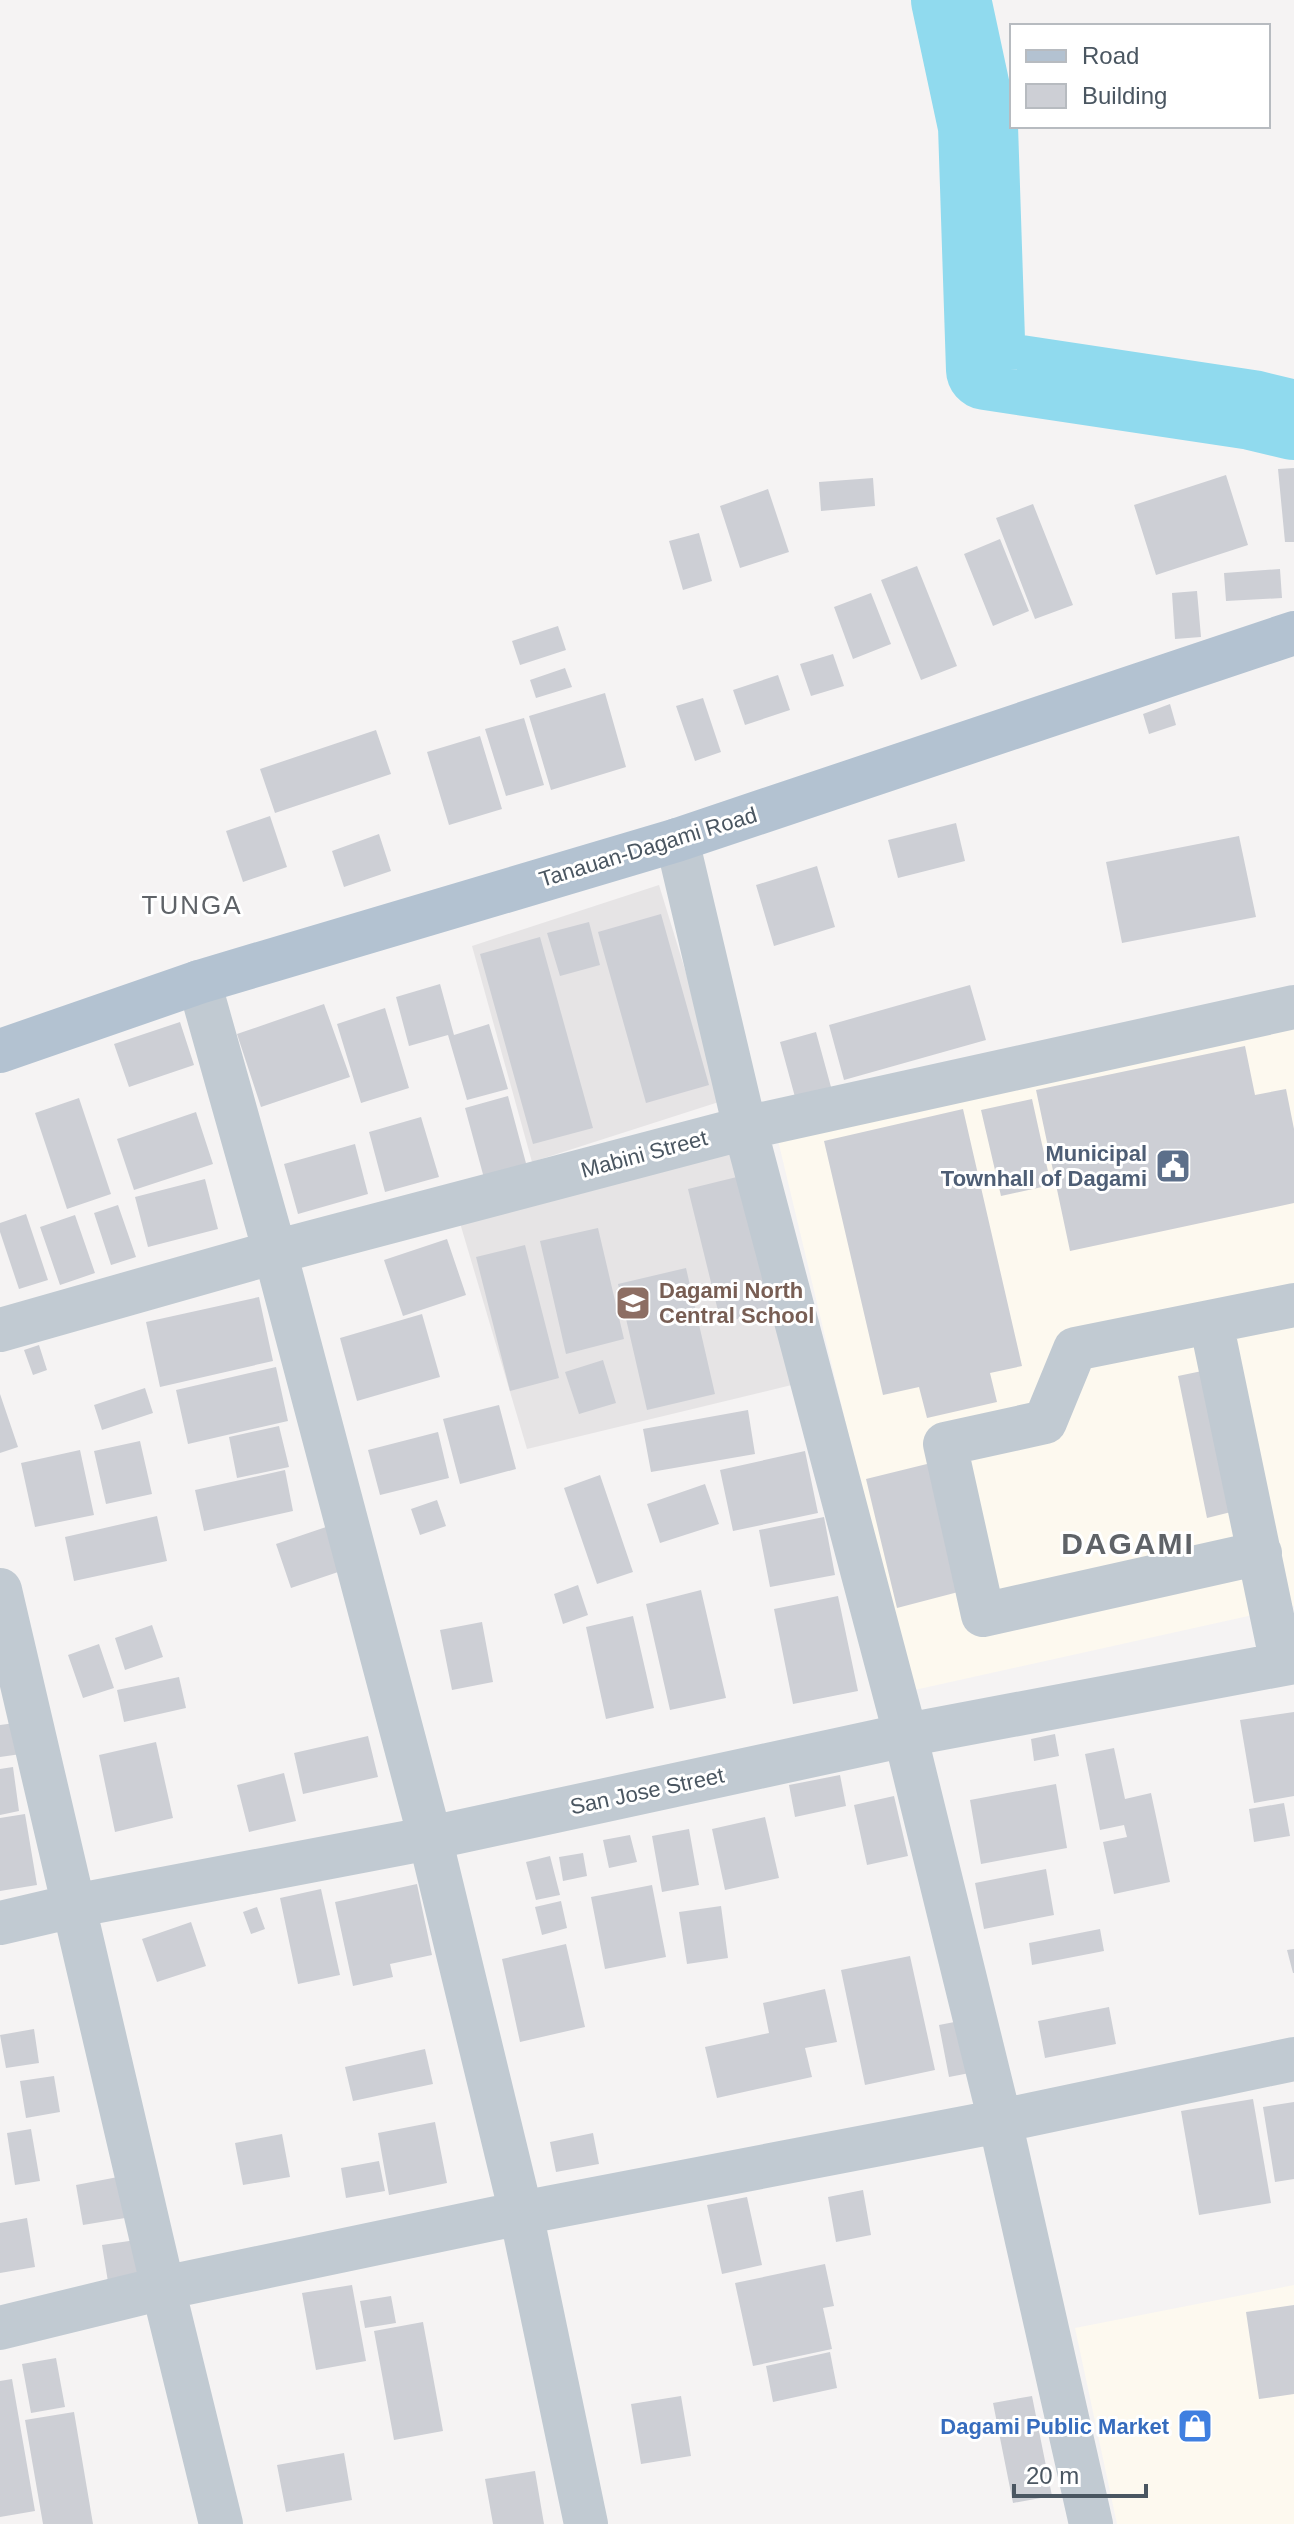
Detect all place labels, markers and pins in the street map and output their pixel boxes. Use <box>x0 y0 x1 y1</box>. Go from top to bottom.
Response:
place label: Municipal Townhall of Dagami <box>941 1141 1147 1191</box>
public building icon: Municipal Townhall of Dagami <box>1154 1147 1192 1185</box>
place label: Dagami North Central School <box>659 1278 814 1328</box>
school or university icon: Dagami North Central School <box>614 1284 652 1322</box>
shop icon: Dagami Public Market <box>1176 2407 1214 2445</box>
place label: Dagami Public Market <box>940 2414 1170 2439</box>

